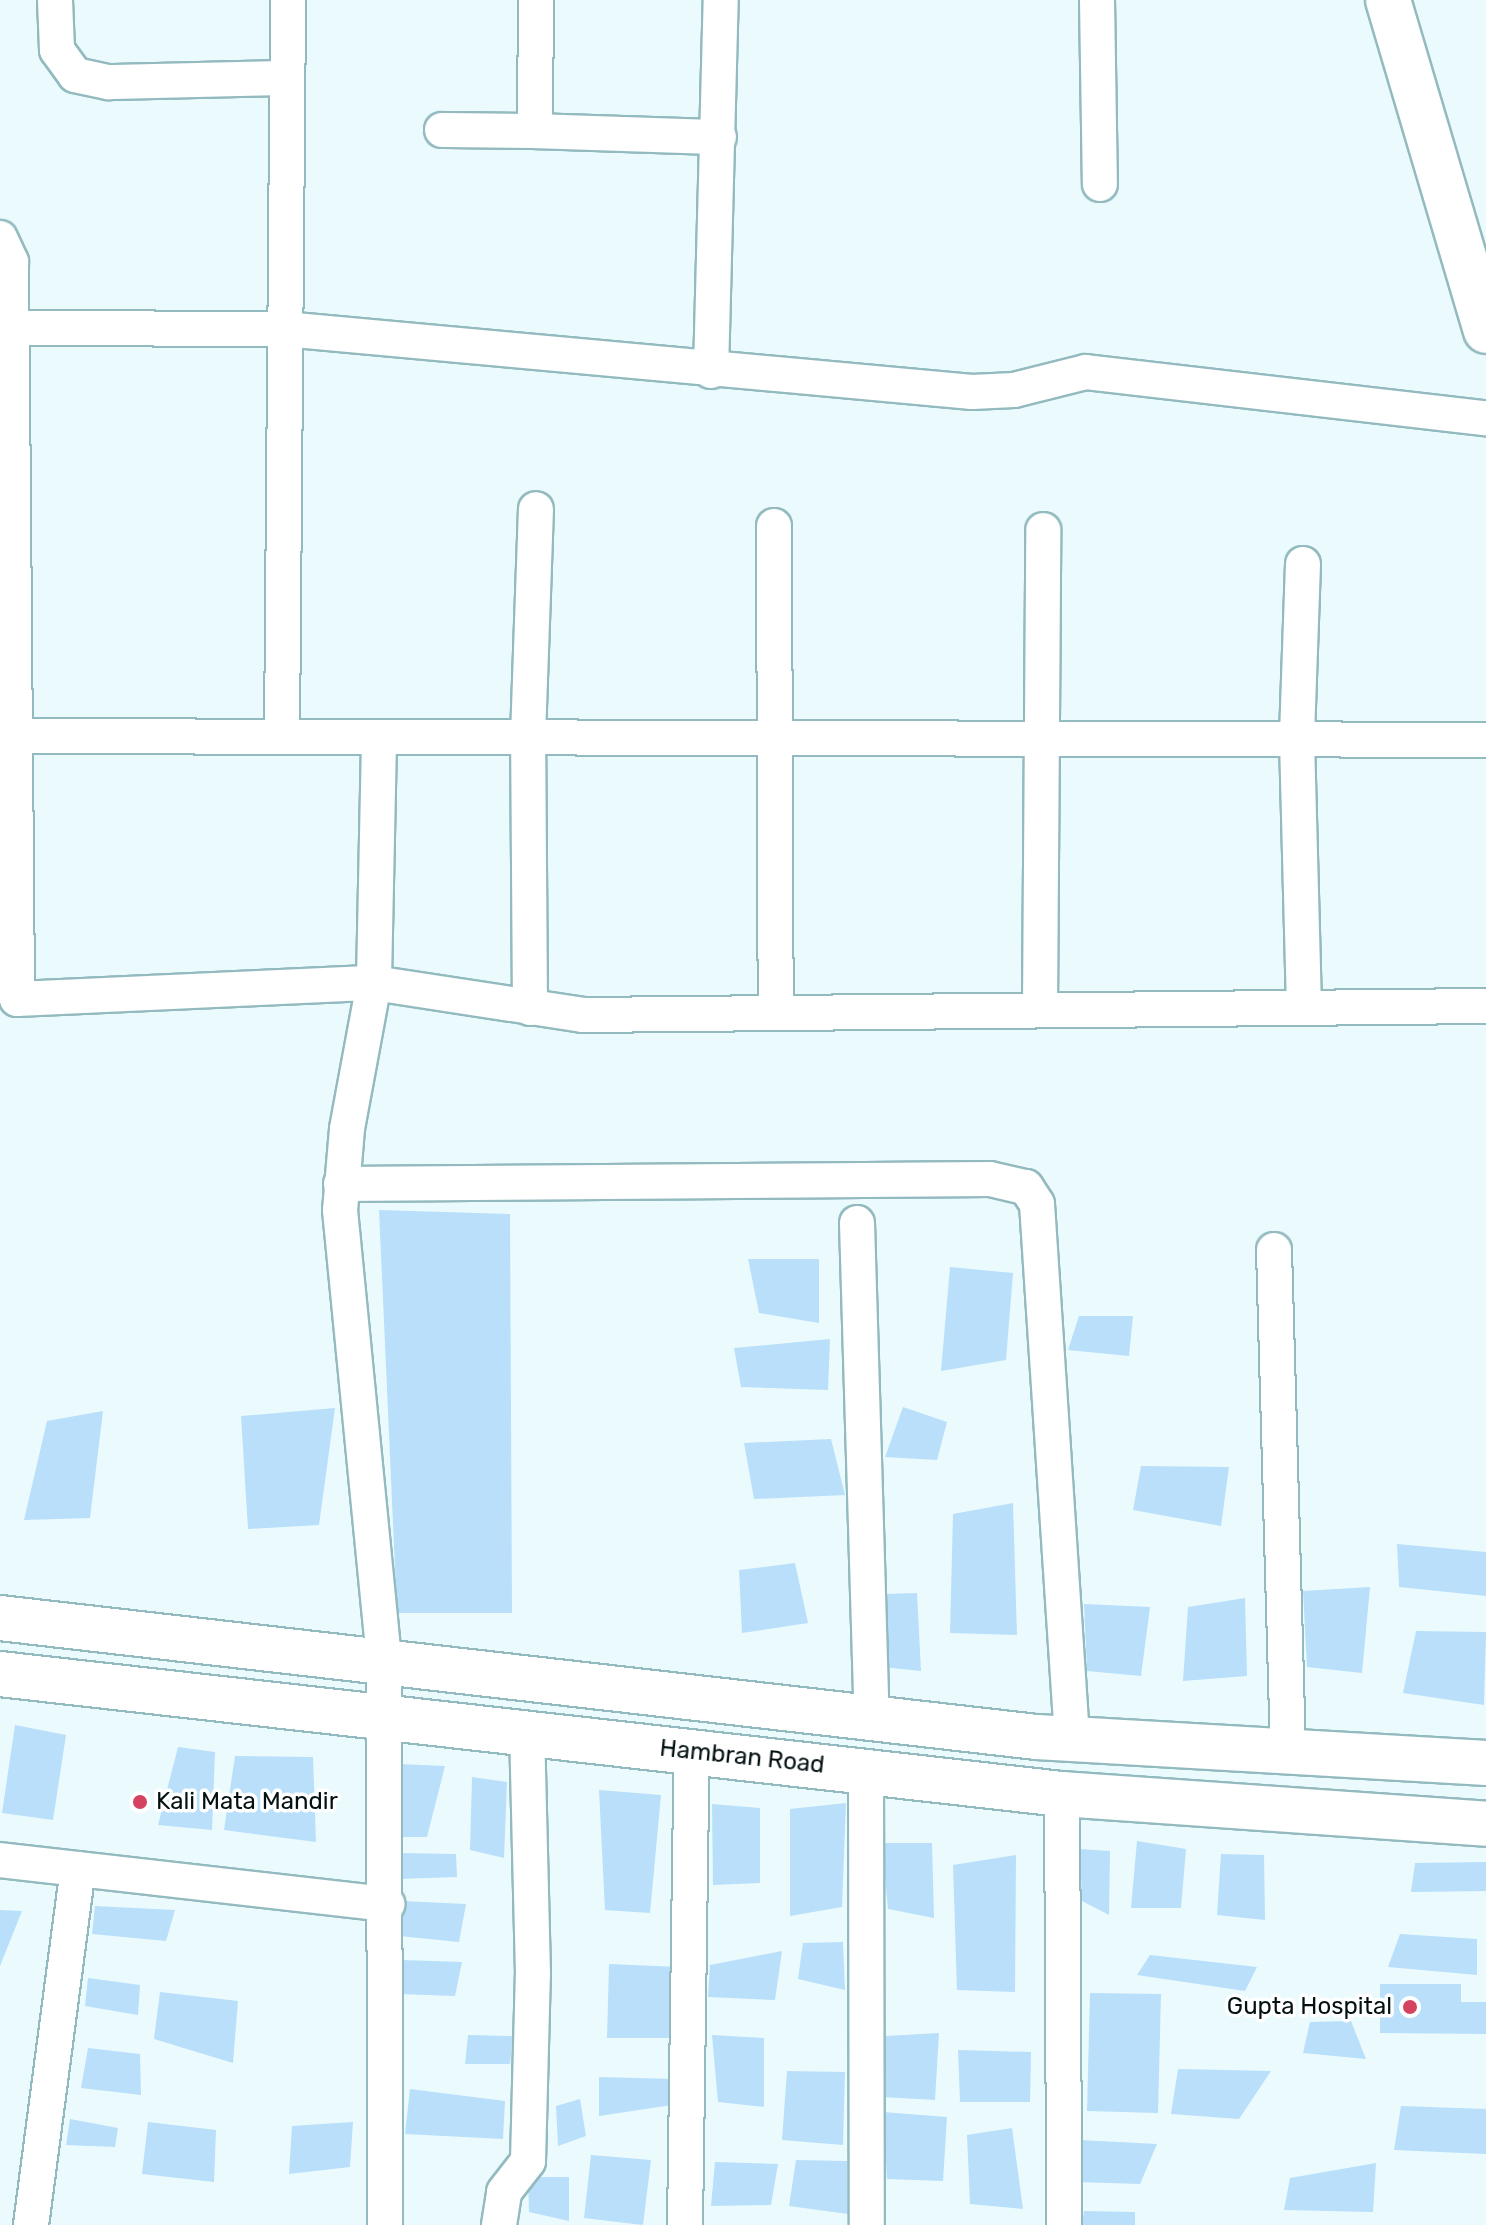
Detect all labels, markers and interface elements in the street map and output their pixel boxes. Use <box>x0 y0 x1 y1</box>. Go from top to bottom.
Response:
street label: Hambran Road <box>658 1734 826 1780</box>
place label: Kali Mata Mandir <box>156 1788 338 1816</box>
marker: Kali Mata Mandir <box>131 1793 149 1811</box>
place label: Gupta Hospital <box>1227 1993 1392 2021</box>
marker: Gupta Hospital <box>1399 1996 1421 2018</box>

